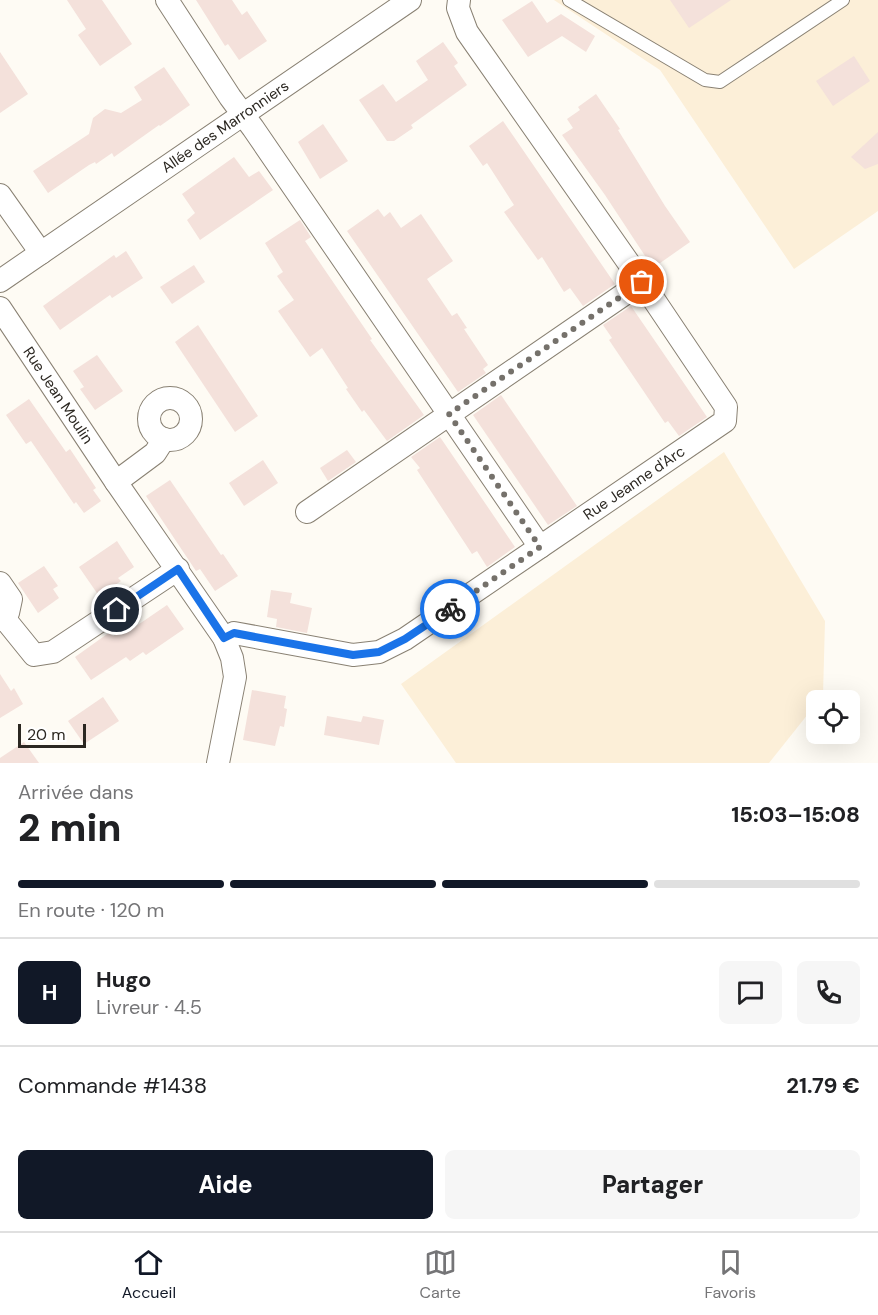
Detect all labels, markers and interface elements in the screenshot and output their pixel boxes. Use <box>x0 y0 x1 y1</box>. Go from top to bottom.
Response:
street label: Allée des Marronniers <box>158 76 293 177</box>
pin <box>616 256 667 307</box>
icon: bag <box>625 265 658 298</box>
street label: Rue Jean Moulin <box>19 343 98 448</box>
street label: Rue Jeanne d'Arc <box>579 441 689 525</box>
courier <box>420 579 480 639</box>
pin <box>91 584 142 635</box>
icon: home <box>100 593 133 626</box>
icon: bike <box>434 593 467 626</box>
map controls <box>806 690 860 744</box>
button: locate <box>806 690 860 744</box>
scale bar <box>18 721 86 748</box>
text: 20 m <box>27 724 66 745</box>
text: Arrivée dans <box>18 779 134 805</box>
text: 15:03–15:08 <box>731 800 860 829</box>
text: 2 min <box>18 802 122 853</box>
text: En route · 120 m <box>18 897 164 923</box>
button: chat <box>719 961 782 1024</box>
button: phone <box>797 961 860 1024</box>
text: Hugo <box>96 965 151 994</box>
text: H <box>42 978 57 1007</box>
text: Livreur · 4.5 <box>96 994 202 1020</box>
text: Commande #1438 <box>18 1071 207 1100</box>
text: 21.79 € <box>786 1071 860 1100</box>
button: Aide <box>18 1150 433 1219</box>
button: Partager <box>445 1150 860 1219</box>
tab: Accueil <box>122 1246 176 1303</box>
tab: Carte <box>420 1246 461 1303</box>
tab: Favoris <box>704 1246 756 1303</box>

